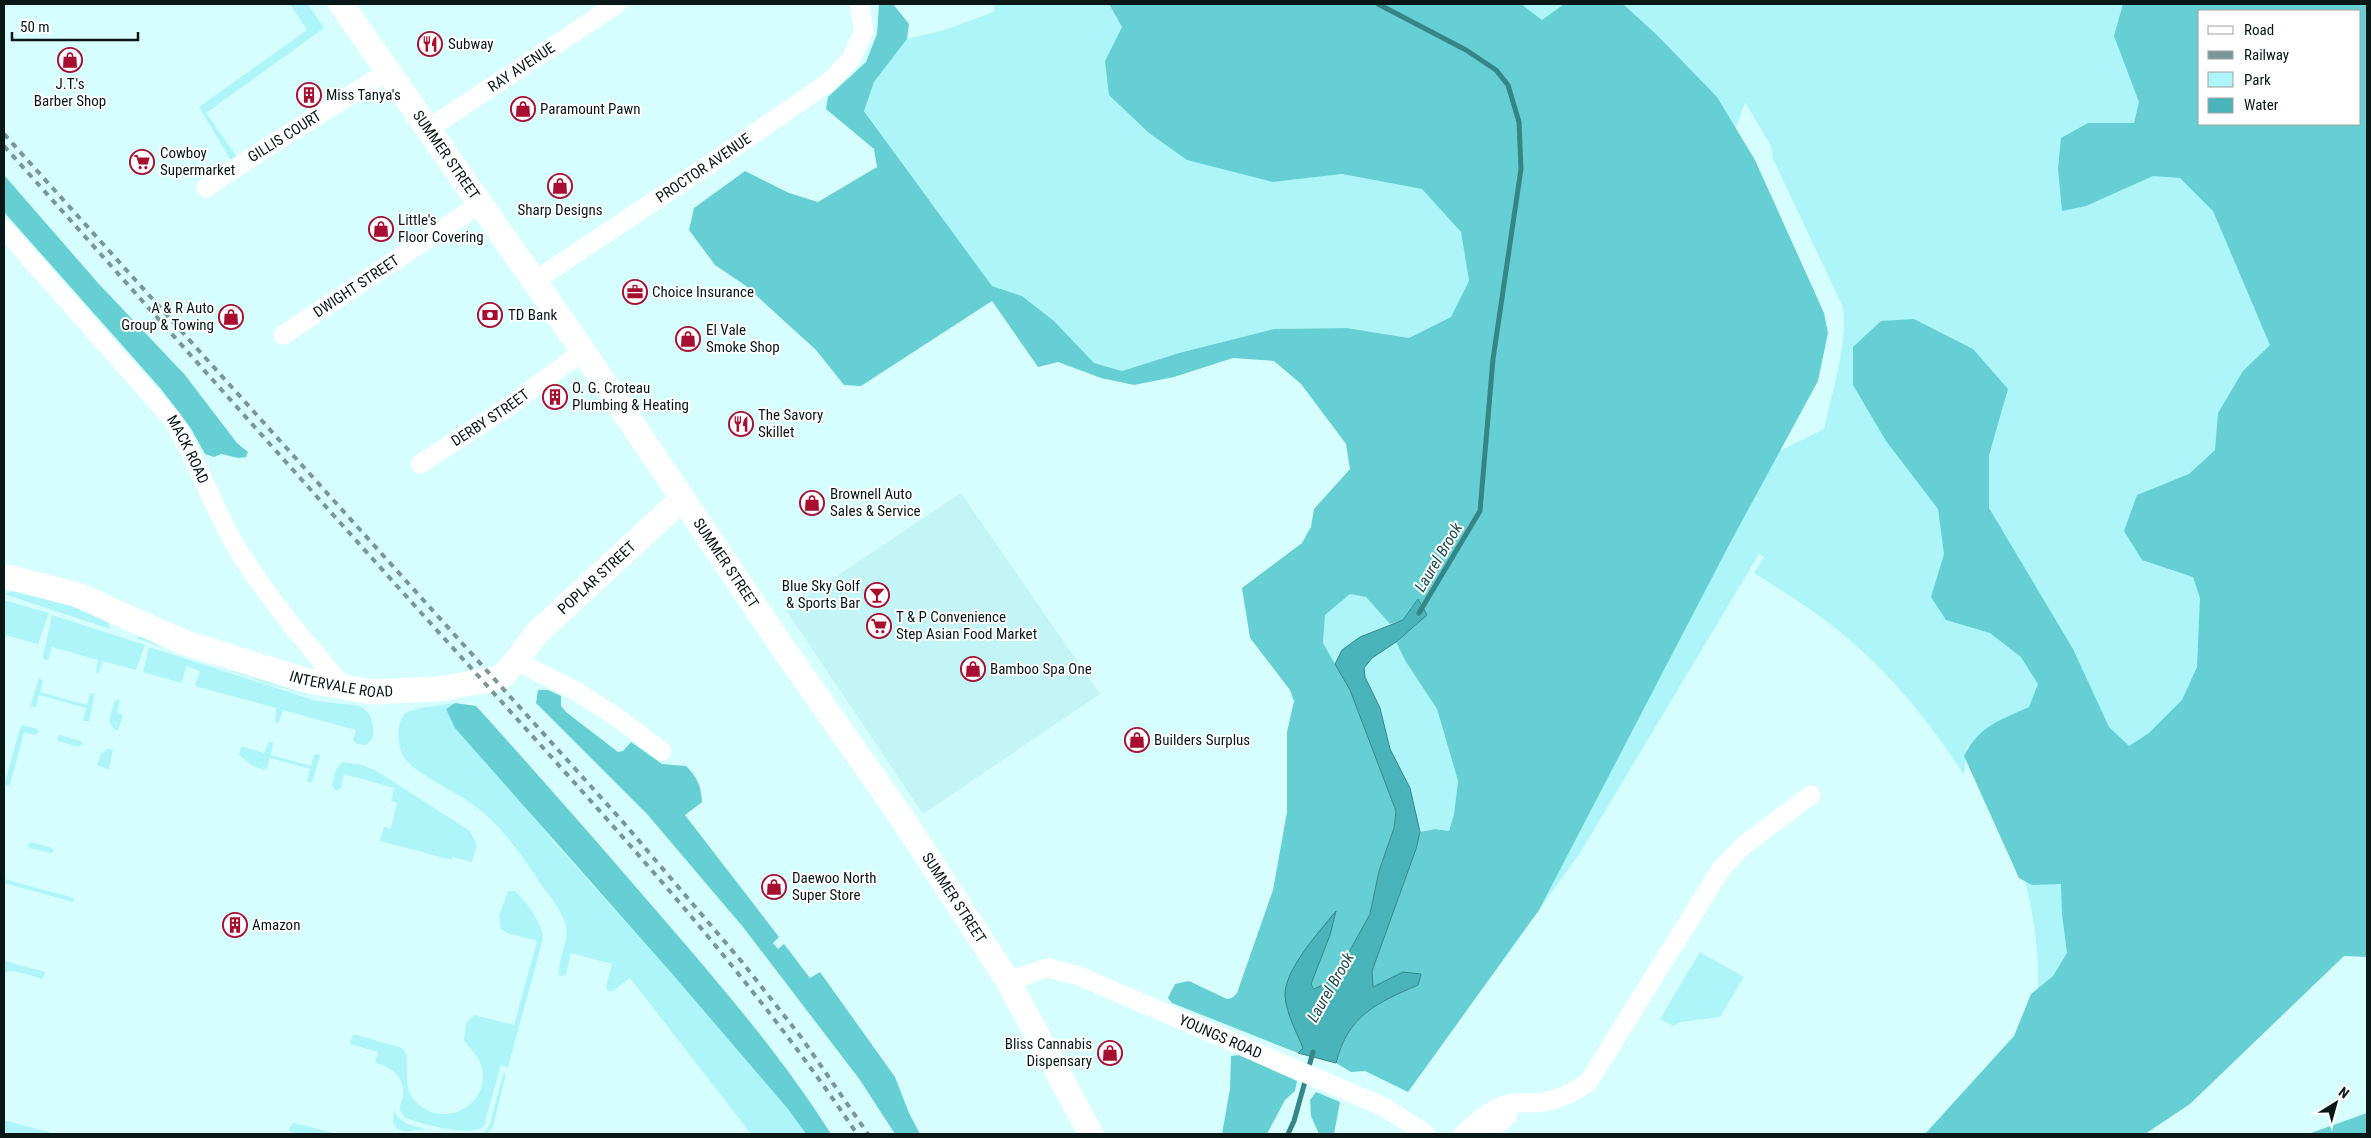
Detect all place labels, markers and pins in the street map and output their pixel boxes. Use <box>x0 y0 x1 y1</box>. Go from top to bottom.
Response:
restaurant icon: Subway <box>417 31 443 57</box>
place label: Subway <box>448 35 494 53</box>
shop icon: J.T.'s Barber Shop <box>57 47 83 73</box>
place label: J.T.'s Barber Shop <box>34 75 106 110</box>
building icon: Miss Tanya's <box>296 82 322 108</box>
place label: Miss Tanya's <box>326 86 401 104</box>
shop icon: Paramount Pawn <box>510 96 536 122</box>
place label: Paramount Pawn <box>540 100 641 118</box>
place label: Cowboy Supermarket <box>160 144 235 179</box>
supermarket icon: Cowboy Supermarket <box>129 149 155 175</box>
shop icon: Sharp Designs <box>547 173 573 199</box>
place label: Sharp Designs <box>518 201 603 219</box>
place label: Little's Floor Covering <box>398 211 484 246</box>
shop icon: Little's Floor Covering <box>368 216 394 242</box>
office icon: Choice Insurance <box>622 279 648 305</box>
place label: Choice Insurance <box>652 283 754 301</box>
place label: A & R Auto Group & Towing <box>121 299 214 334</box>
bank icon: TD Bank <box>477 302 503 328</box>
shop icon: A & R Auto Group & Towing <box>218 304 244 330</box>
place label: TD Bank <box>508 306 557 324</box>
place label: El Vale Smoke Shop <box>706 321 780 356</box>
shop icon: El Vale Smoke Shop <box>675 326 701 352</box>
place label: O. G. Croteau Plumbing & Heating <box>572 379 689 414</box>
building icon: O. G. Croteau Plumbing & Heating <box>542 384 568 410</box>
place label: The Savory Skillet <box>758 406 823 441</box>
restaurant icon: The Savory Skillet <box>728 411 754 437</box>
place label: Brownell Auto Sales & Service <box>830 485 921 520</box>
shop icon: Brownell Auto Sales & Service <box>799 490 825 516</box>
place label: Blue Sky Golf & Sports Bar <box>782 577 860 612</box>
bar icon: Blue Sky Golf & Sports Bar <box>864 582 890 608</box>
place label: T & P Convenience Step Asian Food Market <box>896 608 1037 643</box>
supermarket icon: T & P Convenience Step Asian Food Market <box>866 613 892 639</box>
shop icon: Bamboo Spa One <box>960 656 986 682</box>
place label: Bamboo Spa One <box>990 660 1092 678</box>
shop icon: Builders Surplus <box>1124 727 1150 753</box>
place label: Builders Surplus <box>1154 731 1250 749</box>
place label: Daewoo North Super Store <box>792 869 876 904</box>
shop icon: Daewoo North Super Store <box>761 874 787 900</box>
building icon: Amazon <box>222 912 248 938</box>
place label: Amazon <box>252 916 300 934</box>
place label: Bliss Cannabis Dispensary <box>1005 1035 1092 1070</box>
shop icon: Bliss Cannabis Dispensary <box>1097 1040 1123 1066</box>

